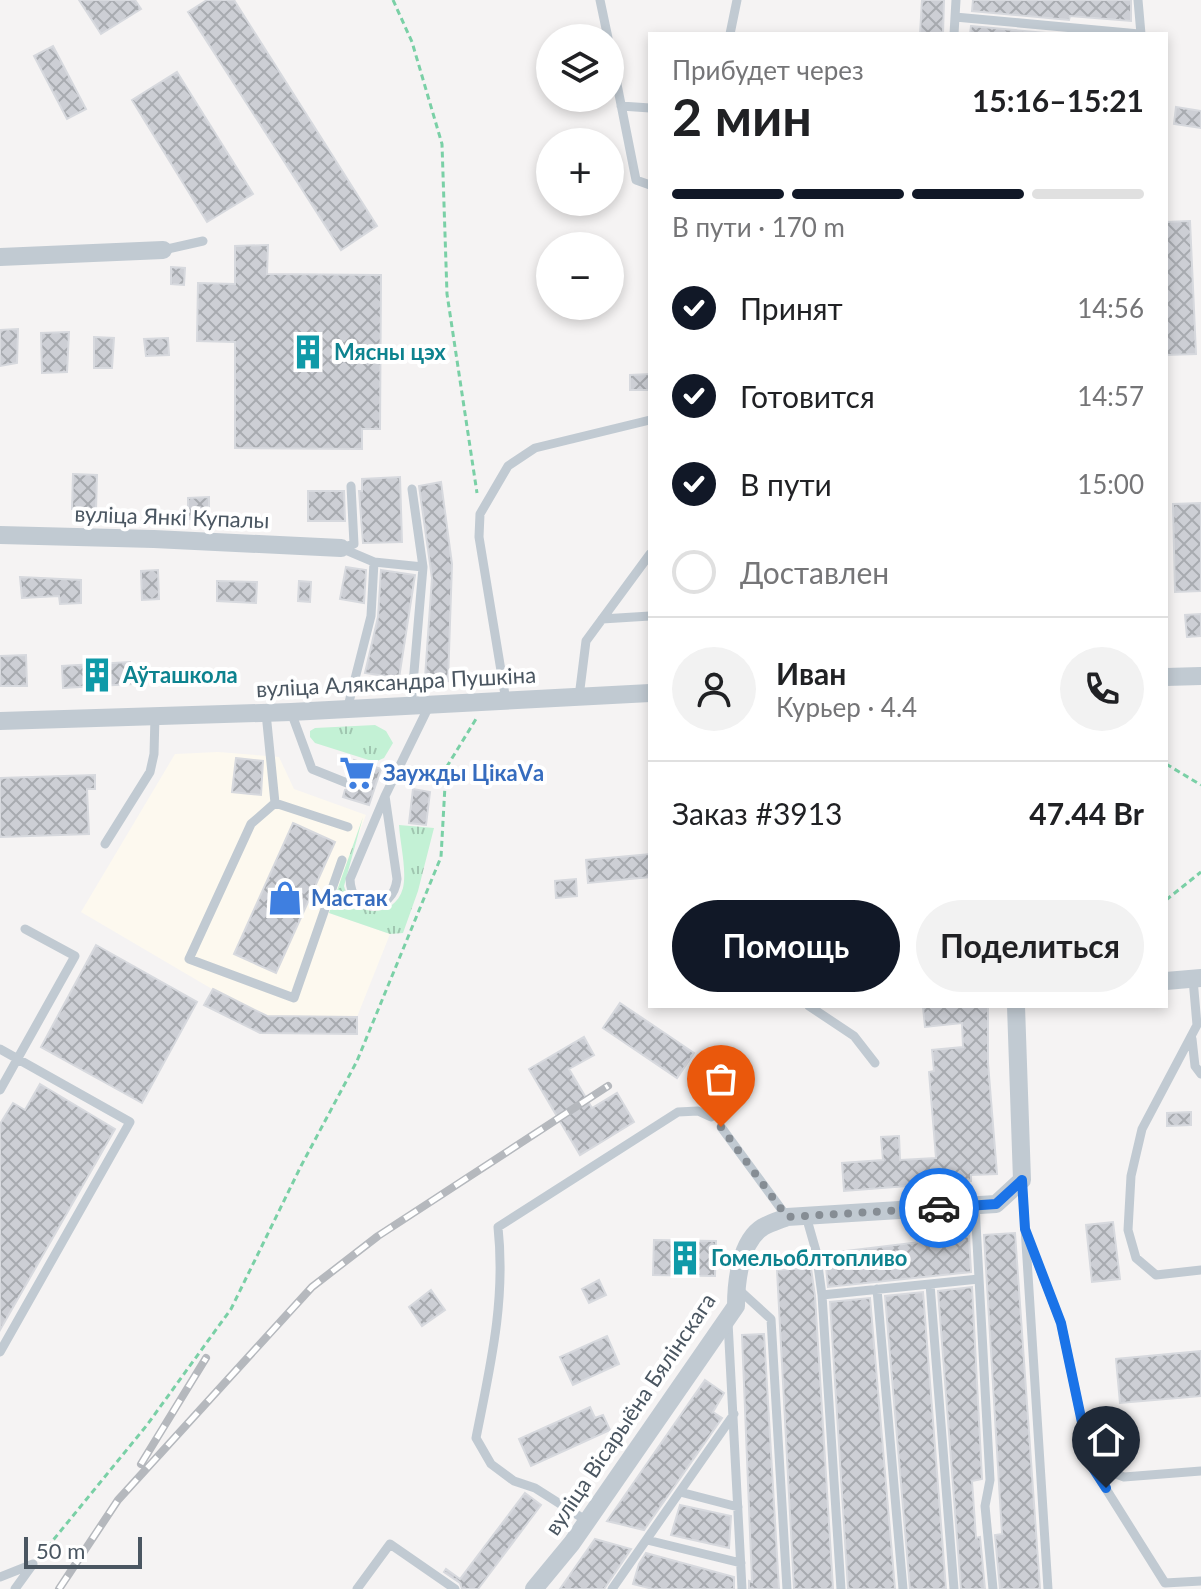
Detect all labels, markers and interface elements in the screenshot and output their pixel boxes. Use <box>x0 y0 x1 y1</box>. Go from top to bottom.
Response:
map controls <box>536 24 624 320</box>
button: layers <box>536 24 624 112</box>
text: Прибудет через <box>672 54 864 86</box>
text: 15:16–15:21 <box>972 82 1144 118</box>
text: 2 мин <box>672 85 812 147</box>
button: + <box>536 128 624 216</box>
text: В пути · 170 m <box>672 211 845 243</box>
button: − <box>536 232 624 320</box>
icon: check <box>672 286 716 330</box>
text: Принят <box>740 290 843 326</box>
text: 14:56 <box>1077 292 1144 324</box>
building icon: Мясны цэх <box>289 333 327 371</box>
place label: Мясны цэх <box>334 338 446 365</box>
icon: check <box>672 374 716 418</box>
text: Готовится <box>740 378 875 414</box>
text: 14:57 <box>1077 380 1144 412</box>
icon: check <box>672 462 716 506</box>
text: В пути <box>740 466 832 502</box>
text: 15:00 <box>1077 468 1144 500</box>
street label: вуліца Янкі Купалы <box>74 500 270 533</box>
text: Доставлен <box>740 554 889 590</box>
button: person <box>672 647 756 731</box>
button: phone <box>1060 647 1144 731</box>
text: Иван <box>776 655 846 691</box>
building icon: Аўташкола <box>78 656 116 694</box>
place label: Аўташкола <box>122 661 238 688</box>
street label: вуліца Аляксандра Пушкіна <box>255 661 537 702</box>
text: Курьер · 4.4 <box>776 691 917 723</box>
supermarket icon: Заужды ЦікаVа <box>338 754 376 792</box>
place label: Заужды ЦікаVа <box>383 759 544 786</box>
text: Заказ #3913 <box>672 795 843 831</box>
text: 47.44 Br <box>1029 795 1144 831</box>
shop icon: Мастак <box>266 879 304 917</box>
place label: Мастак <box>311 884 388 911</box>
button: Помощь <box>672 900 900 992</box>
button: Поделиться <box>916 900 1144 992</box>
pin <box>687 1045 755 1127</box>
icon: bag <box>699 1057 743 1101</box>
courier <box>899 1168 979 1248</box>
icon: car <box>917 1186 961 1230</box>
building icon: Гомельоблтопливо <box>666 1239 704 1277</box>
place label: Гомельоблтопливо <box>711 1244 907 1271</box>
street label: вуліца Вісарыёна Бялінскага <box>538 1288 721 1540</box>
pin <box>1072 1406 1140 1488</box>
icon: home <box>1084 1418 1128 1462</box>
scale bar <box>24 1533 142 1569</box>
text: 50 m <box>36 1537 85 1564</box>

